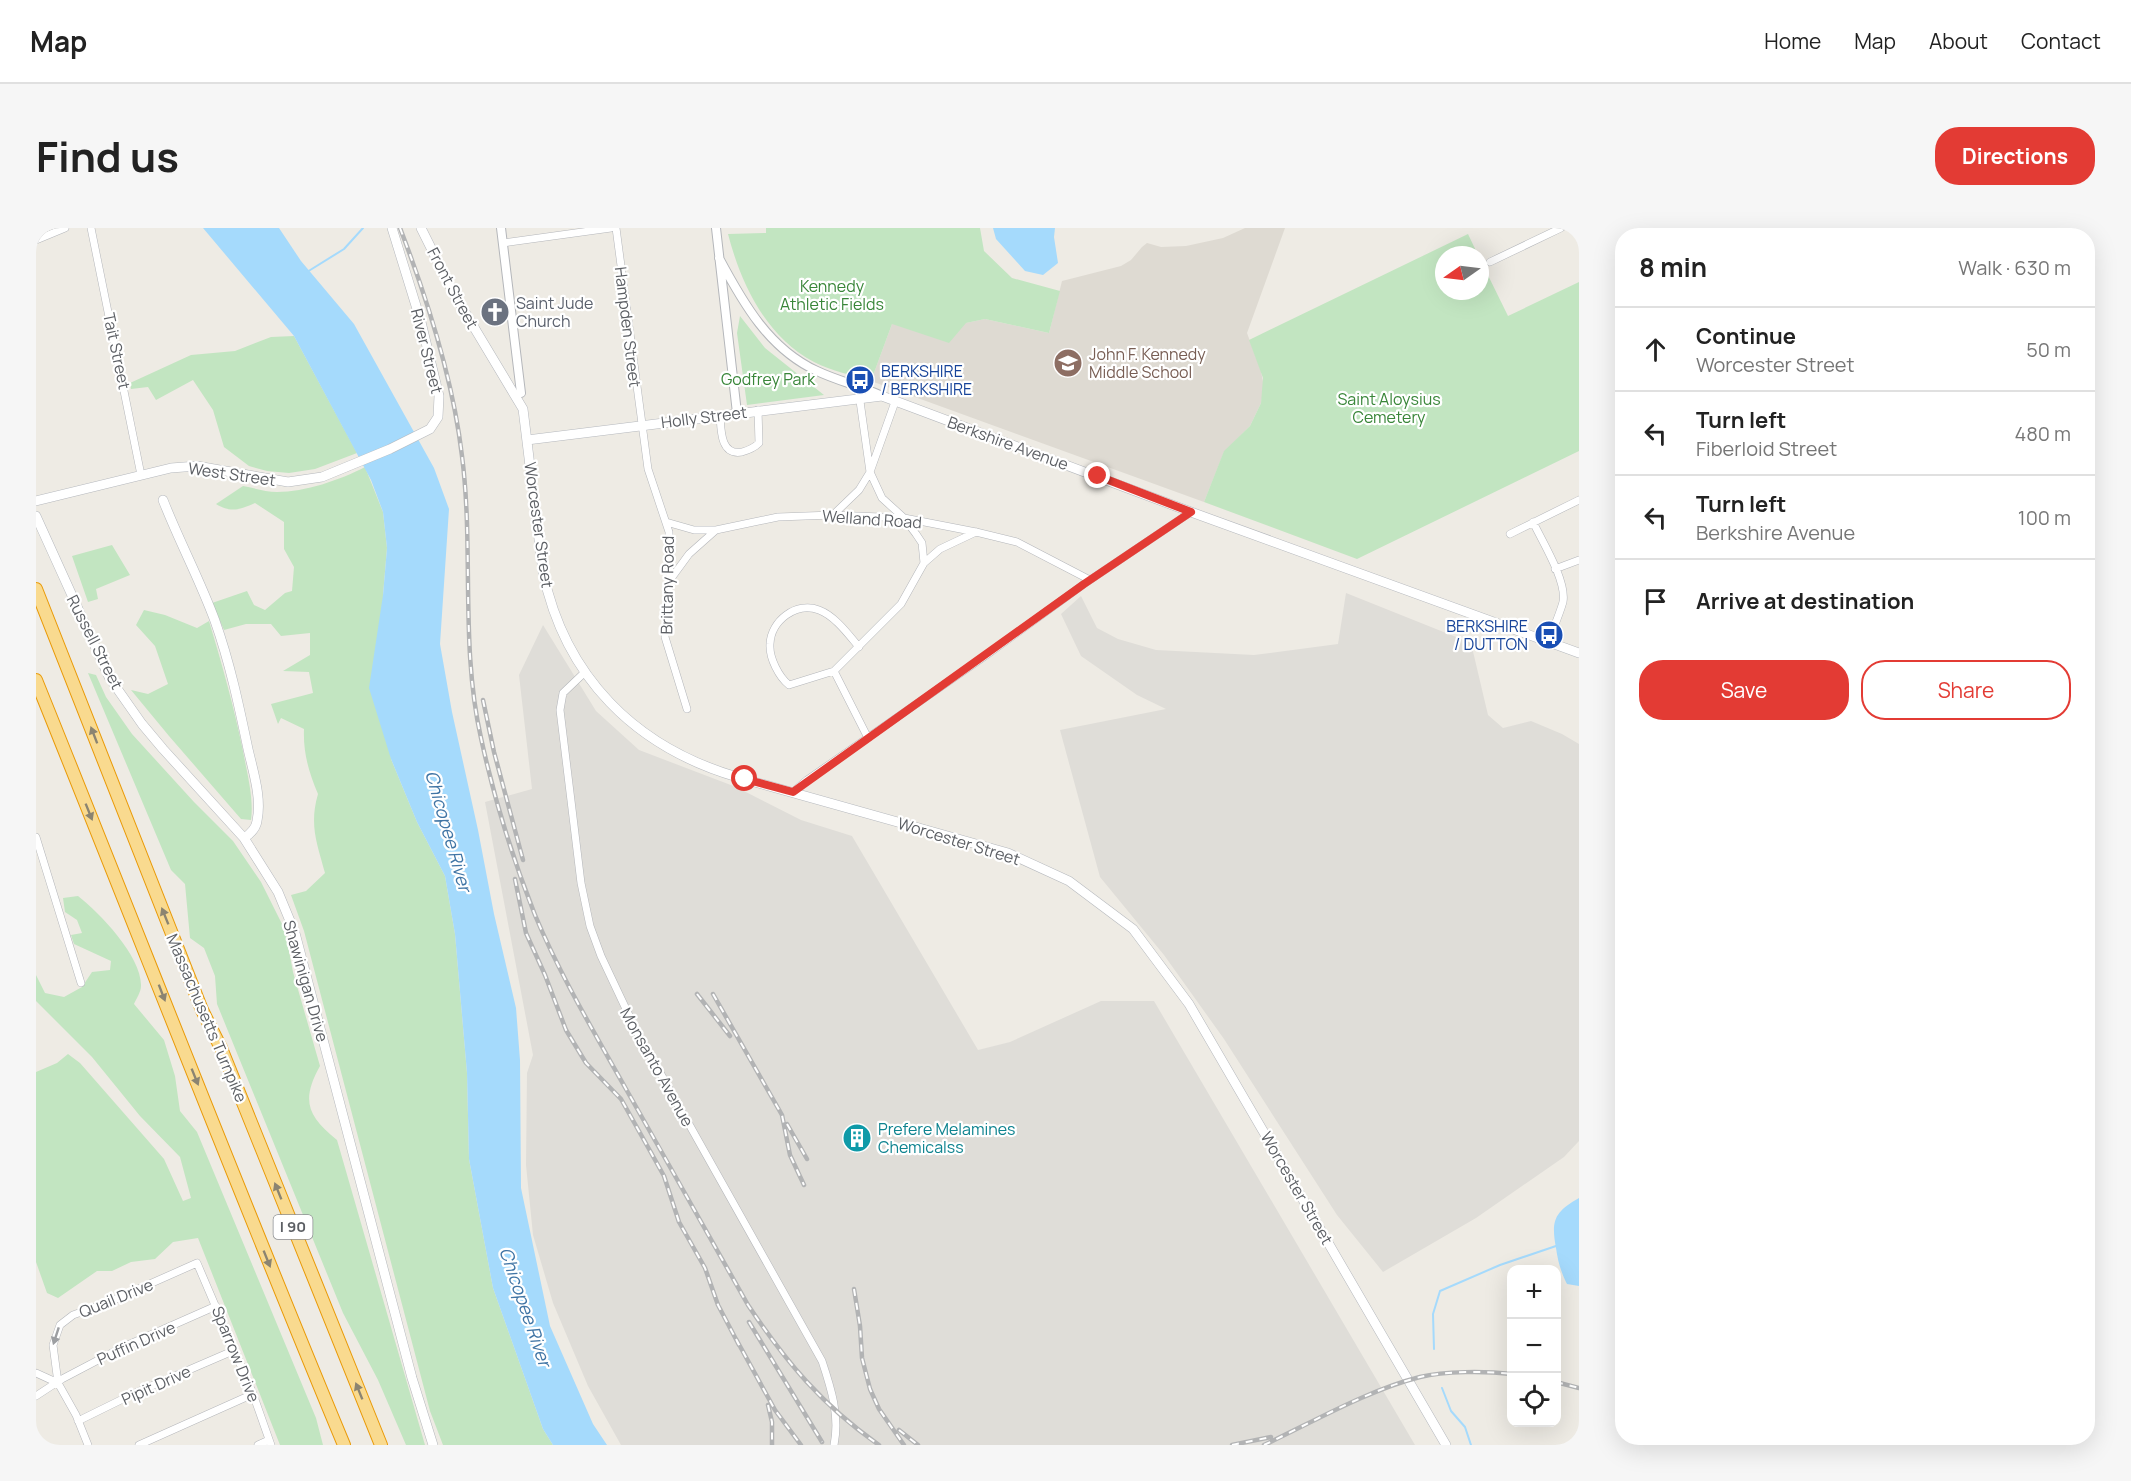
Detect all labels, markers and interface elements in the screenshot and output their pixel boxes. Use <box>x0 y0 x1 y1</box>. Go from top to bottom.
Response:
text: Map <box>30 22 87 60</box>
text: Home <box>1764 27 1821 55</box>
text: Map <box>1854 27 1896 55</box>
text: About <box>1929 27 1988 55</box>
text: Contact <box>2021 27 2101 55</box>
text: Find us <box>36 127 179 185</box>
button: Directions <box>1935 127 2095 185</box>
street label: Front Street <box>422 243 484 333</box>
north arrow <box>1435 246 1489 300</box>
text: 8 min <box>1639 249 1707 285</box>
text: Walk · 630 m <box>1958 254 2071 281</box>
street label: Hampden Street <box>610 266 646 388</box>
park label: Kennedy Athletic Fields <box>780 275 884 315</box>
place label: Saint Jude Church <box>516 292 593 332</box>
church icon: Saint Jude Church <box>479 296 511 328</box>
street label: River Street <box>406 306 448 396</box>
street label: Tait Street <box>98 311 136 391</box>
text: Continue <box>1696 321 1796 351</box>
icon: ahead <box>1639 333 1672 366</box>
text: 50 m <box>2026 336 2071 363</box>
place label: John F. Kennedy Middle School <box>1089 343 1206 383</box>
school or university icon: John F. Kennedy Middle School <box>1052 347 1084 379</box>
text: Worcester Street <box>1696 351 1855 378</box>
place label: BERKSHIRE / BERKSHIRE <box>881 360 972 400</box>
bus stop icon: BERKSHIRE / BERKSHIRE <box>844 364 876 396</box>
park label: Godfrey Park <box>721 368 816 390</box>
park label: Saint Aloysius Cemetery <box>1337 388 1441 428</box>
street label: Holly Street <box>660 401 748 433</box>
text: Turn left <box>1696 405 1786 435</box>
street label: Berkshire Avenue <box>944 411 1072 475</box>
icon: left <box>1639 417 1672 450</box>
text: 480 m <box>2014 420 2071 447</box>
text: Fiberloid Street <box>1696 435 1837 462</box>
street label: West Street <box>187 457 277 491</box>
street label: Worcester Street <box>519 461 559 589</box>
route end <box>1084 462 1110 488</box>
text: Turn left <box>1696 489 1786 519</box>
icon: left <box>1639 501 1672 534</box>
text: 100 m <box>2018 504 2071 531</box>
street label: Welland Road <box>821 505 923 533</box>
text: Berkshire Avenue <box>1696 519 1855 546</box>
street label: Brittany Road <box>655 535 679 635</box>
icon: arrive <box>1639 585 1672 618</box>
text: Arrive at destination <box>1696 586 1914 616</box>
street label: Russell Street <box>62 591 128 693</box>
place label: BERKSHIRE / DUTTON <box>1446 615 1528 655</box>
bus stop icon: BERKSHIRE / DUTTON <box>1533 619 1565 651</box>
button: Save <box>1639 660 1849 720</box>
button: Share <box>1861 660 2071 720</box>
one-way arrow <box>89 725 99 743</box>
route start <box>731 765 757 791</box>
water label: Chicopee River <box>420 767 478 896</box>
one-way arrow <box>84 804 94 822</box>
street label: Worcester Street <box>895 812 1023 870</box>
one-way arrow <box>159 907 169 925</box>
street label: Shawinigan Drive <box>278 918 334 1044</box>
street label: Massachusetts Turnpike <box>162 930 252 1106</box>
one-way arrow <box>158 984 167 1002</box>
street label: Monsanto Avenue <box>615 1004 699 1130</box>
one-way arrow <box>191 1068 201 1086</box>
place label: Prefere Melamines Chemicalss <box>878 1118 1015 1158</box>
building icon: Prefere Melamines Chemicalss <box>841 1122 873 1154</box>
street label: Worcester Street <box>1256 1128 1338 1248</box>
one-way arrow <box>273 1181 283 1199</box>
road number: I 90 <box>274 1215 312 1239</box>
water label: Chicopee River <box>494 1244 558 1372</box>
one-way arrow <box>262 1250 272 1268</box>
map controls <box>1507 1265 1561 1427</box>
button: + <box>1507 1265 1561 1319</box>
street label: Quail Drive <box>76 1273 156 1323</box>
street label: Sparrow Drive <box>207 1303 265 1405</box>
street label: Puffin Drive <box>93 1316 179 1370</box>
button: − <box>1507 1319 1561 1373</box>
one-way arrow <box>51 1327 60 1345</box>
street label: Pipit Drive <box>118 1360 194 1410</box>
button: locate <box>1507 1373 1561 1427</box>
one-way arrow <box>354 1382 363 1400</box>

